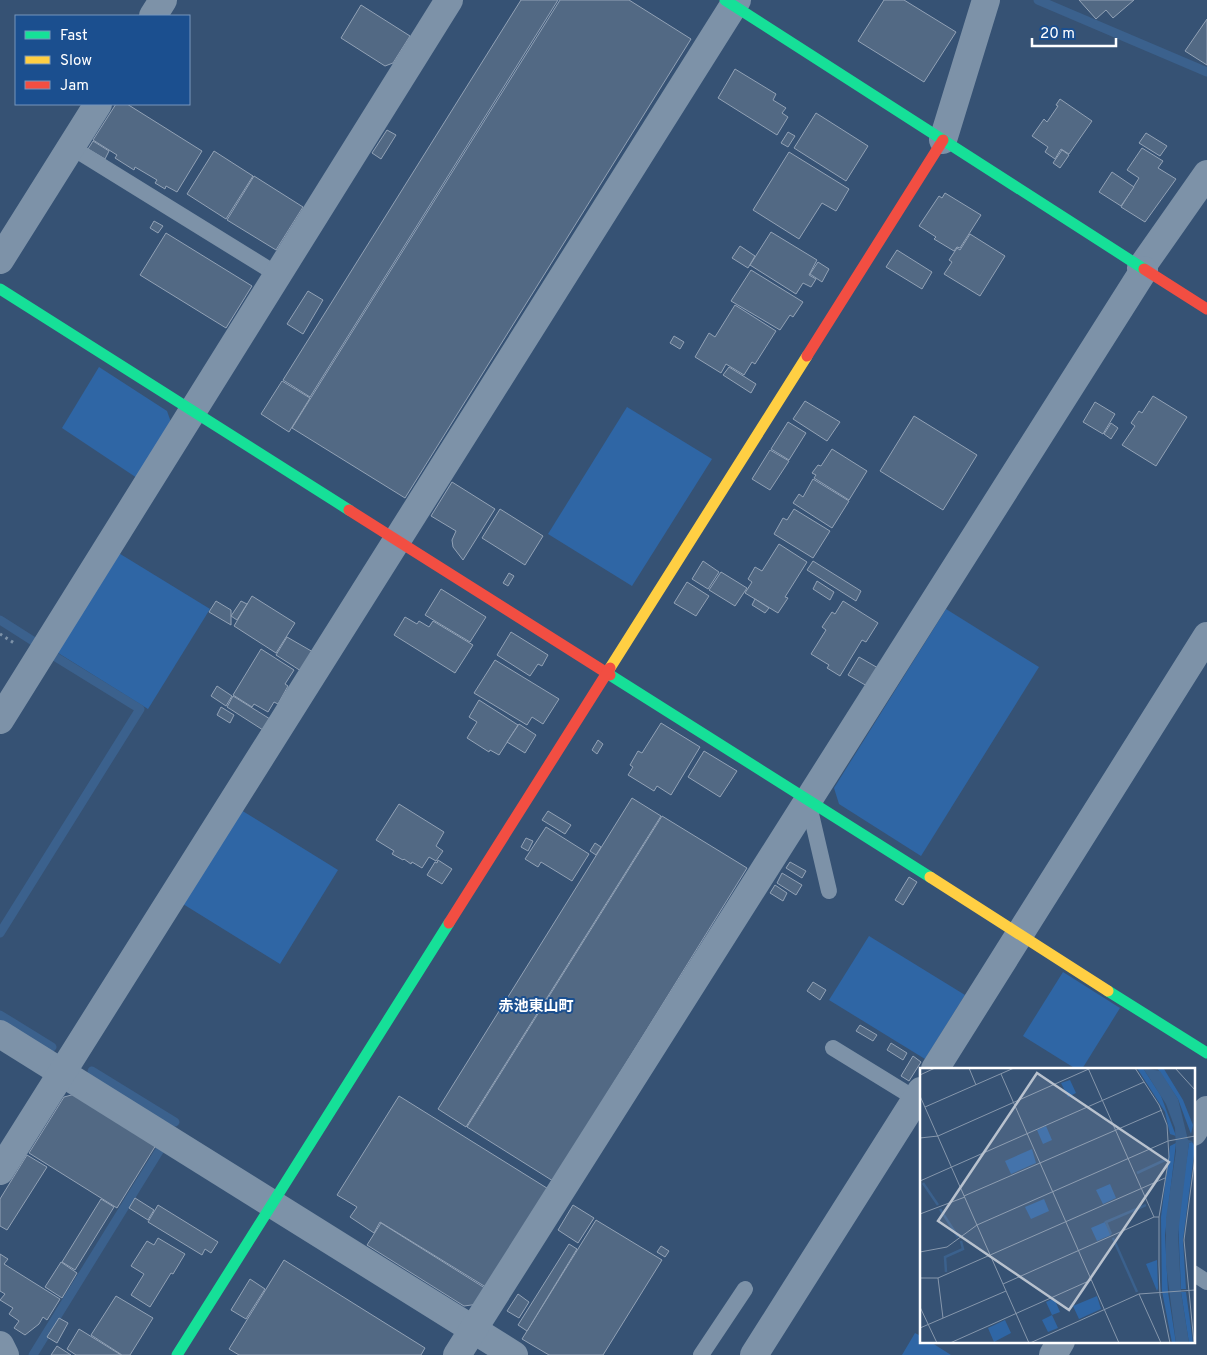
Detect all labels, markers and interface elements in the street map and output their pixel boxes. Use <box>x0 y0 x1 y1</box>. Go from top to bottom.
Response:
legend <box>15 15 190 105</box>
scale bar <box>1032 15 1116 47</box>
text: 20 m <box>1040 25 1075 44</box>
text: Fast <box>60 27 88 46</box>
text: Slow <box>60 52 92 71</box>
text: Jam <box>60 77 89 96</box>
district label: 赤池東山町 <box>498 998 574 1017</box>
inset map <box>920 1068 1194 1342</box>

